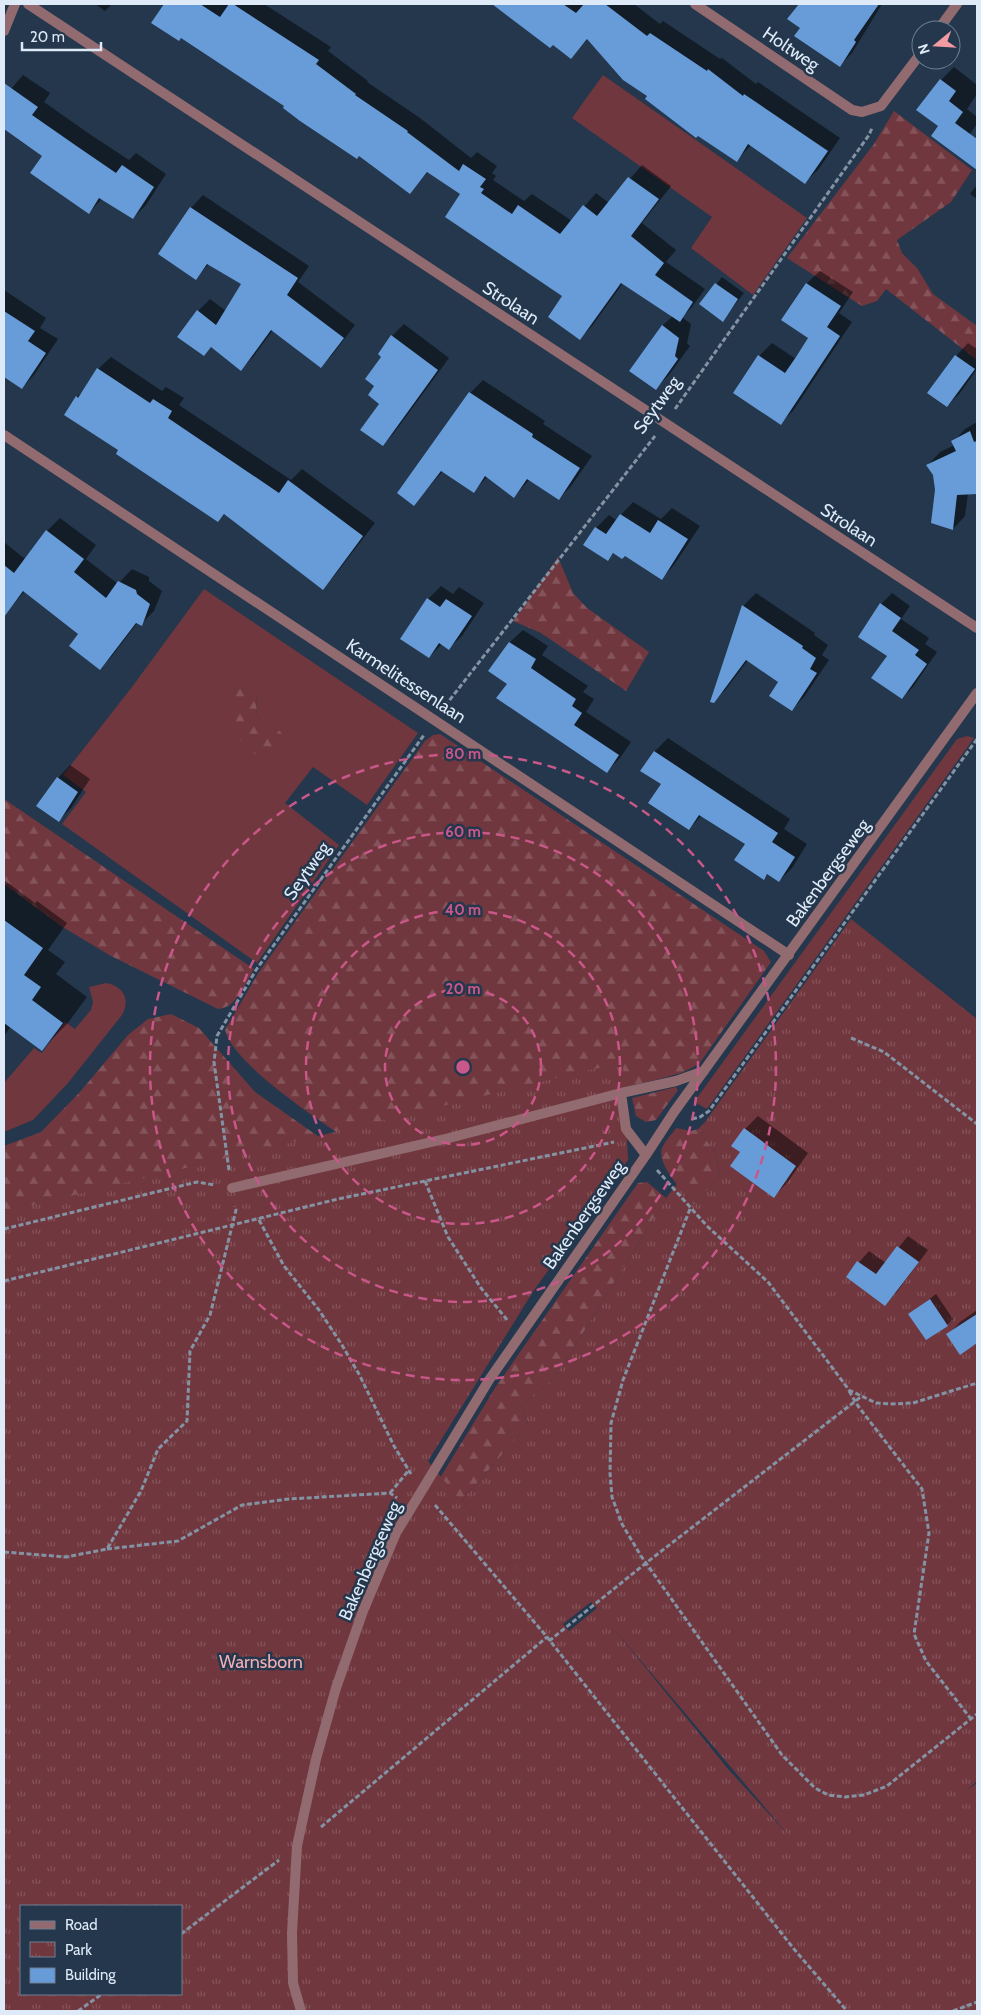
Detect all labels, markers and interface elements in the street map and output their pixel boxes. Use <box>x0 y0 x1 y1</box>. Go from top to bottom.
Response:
scale bar <box>22 20 101 52</box>
north arrow <box>911 20 961 70</box>
street label: Holtweg <box>758 22 824 77</box>
text: 20 m <box>30 28 65 46</box>
text: N <box>914 42 934 57</box>
street label: Strolaan <box>478 277 544 329</box>
street label: Seytweg <box>629 371 686 438</box>
street label: Strolaan <box>816 499 882 551</box>
street label: Karmelitessenlaan <box>342 634 470 728</box>
text: 80 m <box>445 745 481 763</box>
street label: Bakenbergseweg <box>782 814 875 931</box>
text: 60 m <box>445 823 481 841</box>
street label: Seytweg <box>279 837 336 904</box>
text: 40 m <box>445 901 481 919</box>
text: 20 m <box>446 980 480 998</box>
centre of rings <box>454 1058 472 1076</box>
street label: Bakenbergseweg <box>538 1155 630 1274</box>
street label: Bakenbergseweg <box>334 1497 406 1624</box>
park label: Warnsborn <box>219 1651 303 1673</box>
legend <box>20 1905 182 1995</box>
text: Road <box>65 1916 98 1934</box>
text: Park <box>65 1941 92 1959</box>
text: Building <box>65 1966 116 1984</box>

